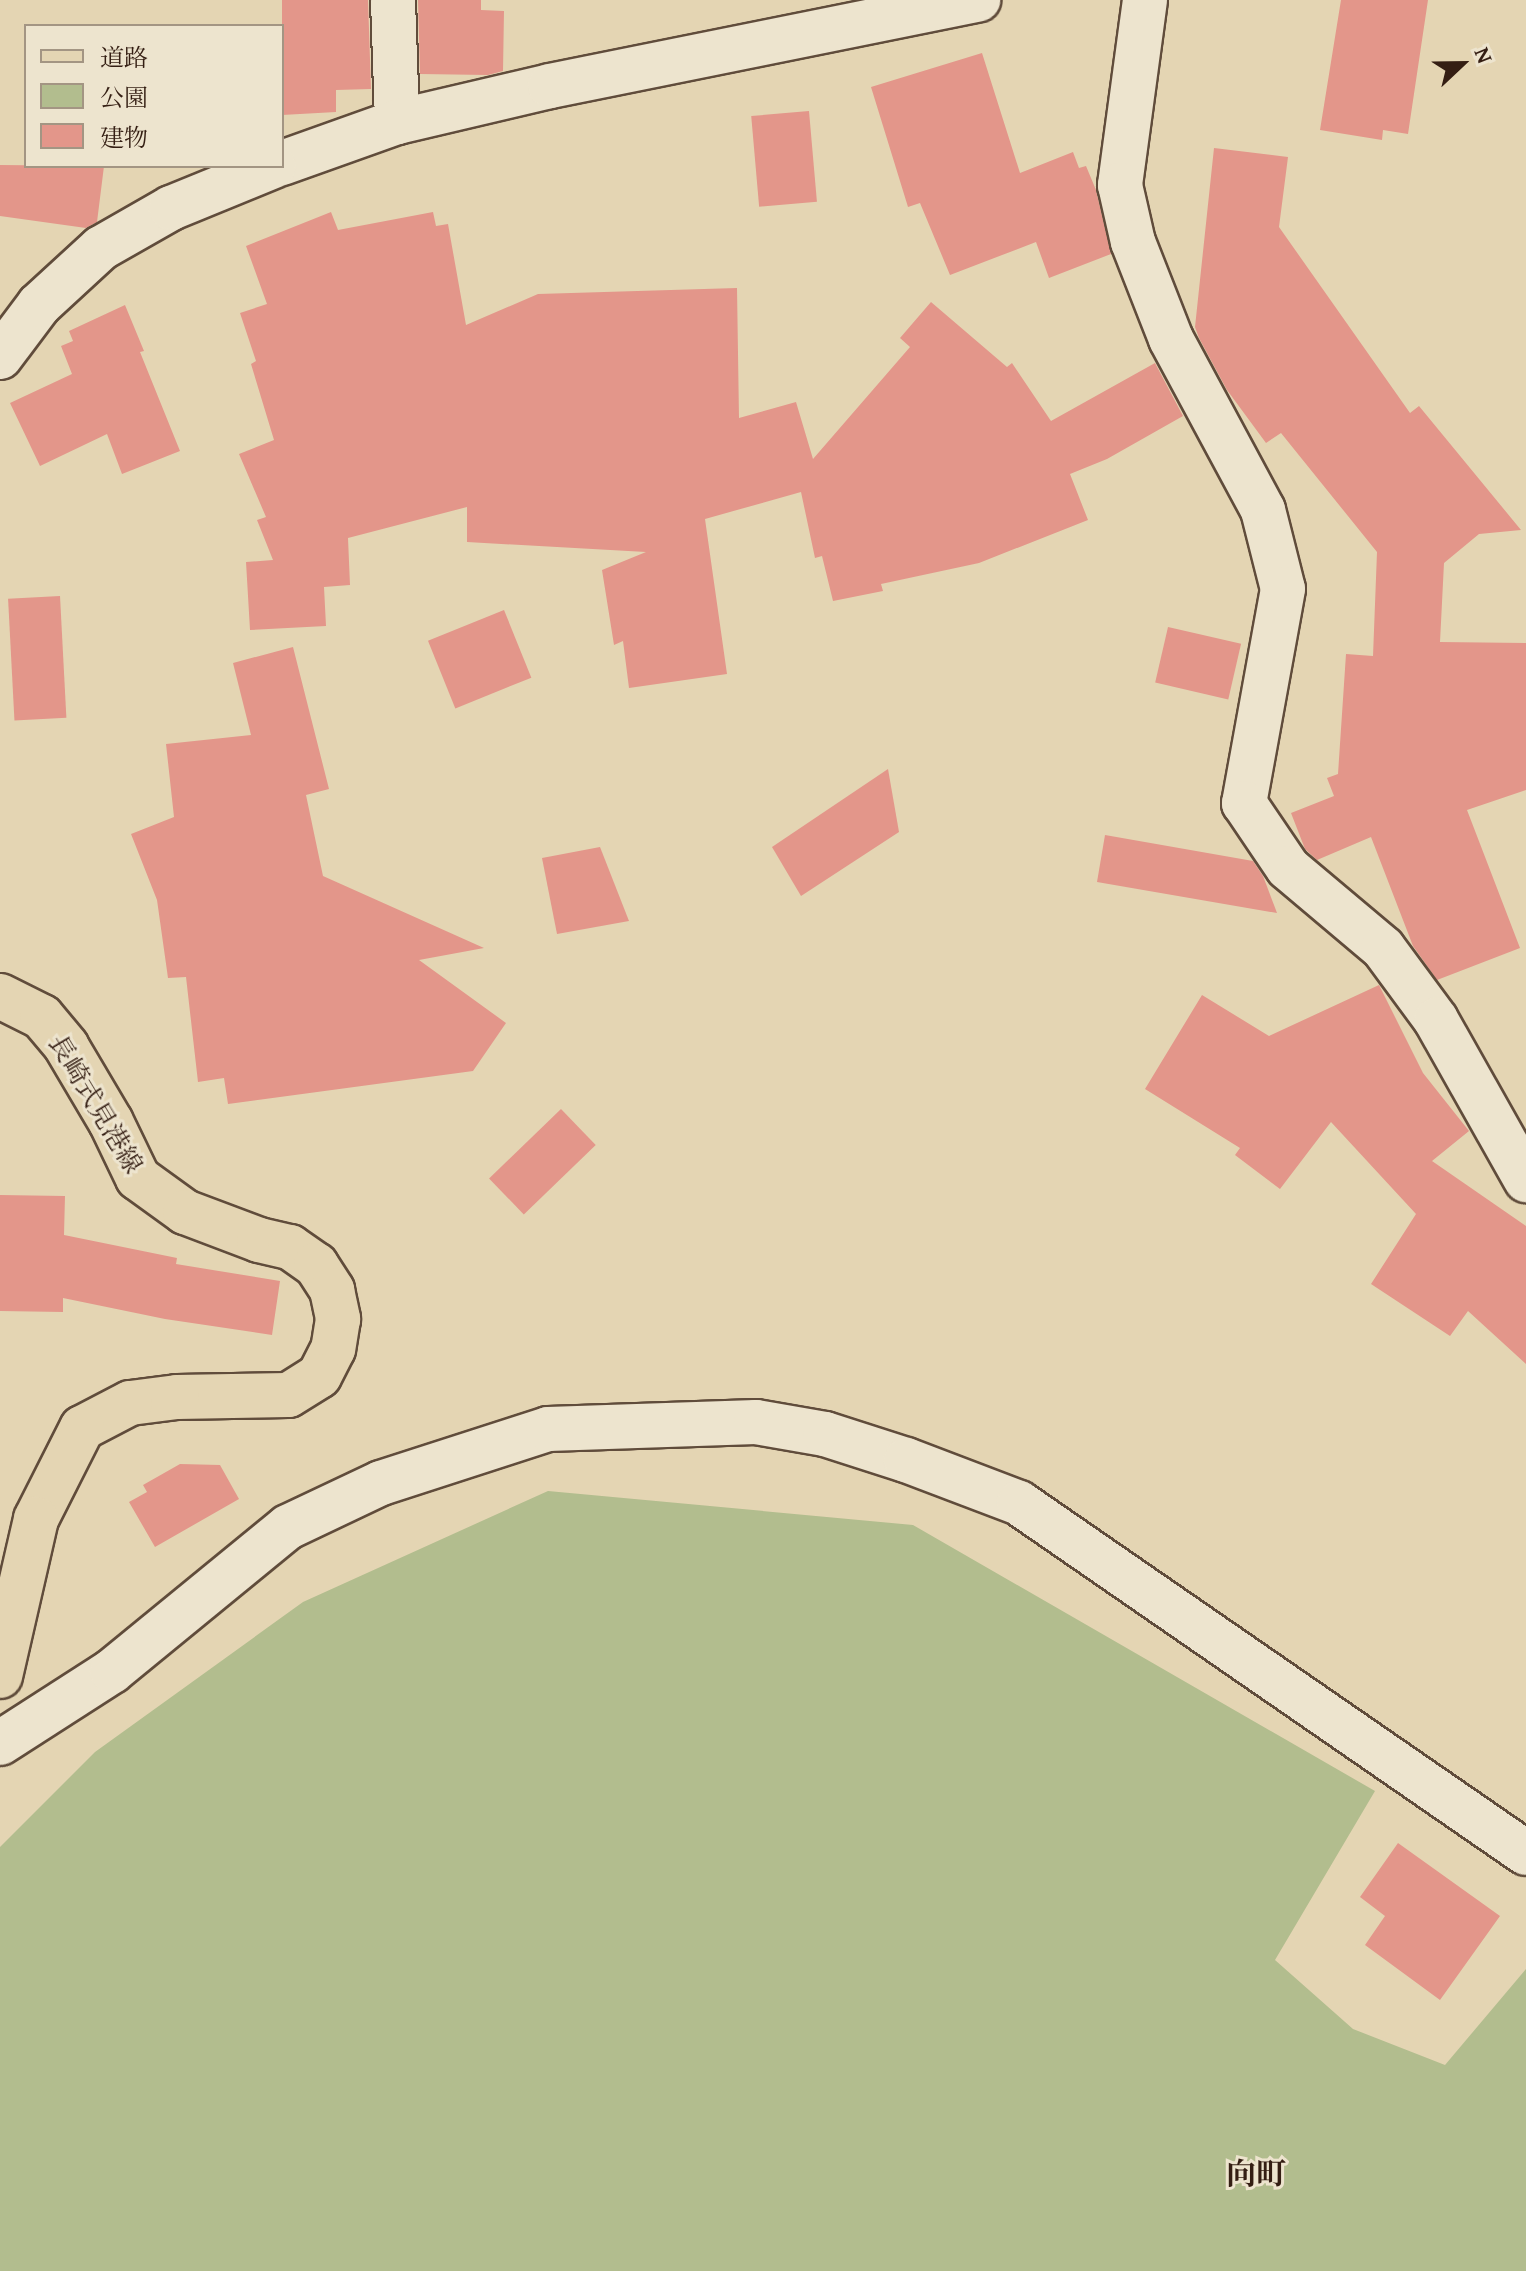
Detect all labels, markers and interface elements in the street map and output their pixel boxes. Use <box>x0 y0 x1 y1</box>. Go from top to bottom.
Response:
legend <box>24 24 284 168</box>
north arrow <box>1422 24 1502 104</box>
text: 道路 <box>100 40 148 75</box>
text: N <box>1467 42 1502 68</box>
text: 公園 <box>100 80 148 115</box>
text: 建物 <box>100 120 148 155</box>
street label: 長崎式見港線 <box>42 1029 150 1179</box>
district label: 向町 <box>1226 2155 1286 2191</box>

